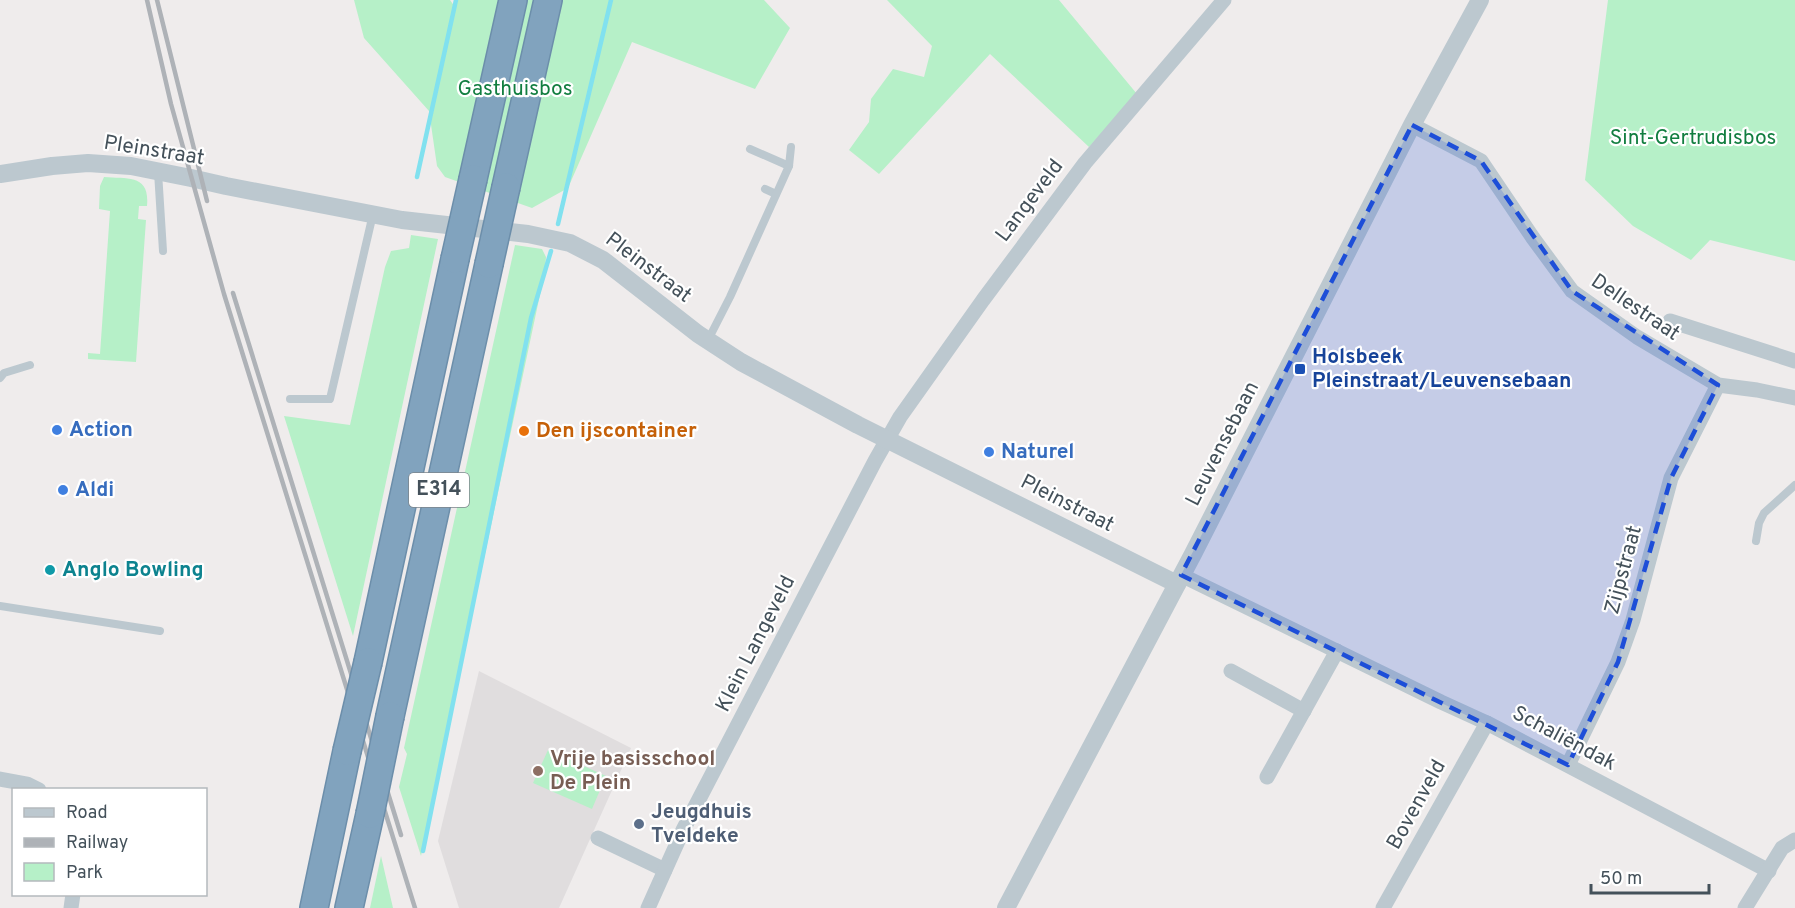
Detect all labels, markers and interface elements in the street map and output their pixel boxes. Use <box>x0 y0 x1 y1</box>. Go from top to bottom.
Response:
park label: Gasthuisbos <box>458 76 572 103</box>
park label: Sint-Gertrudisbos <box>1610 125 1776 152</box>
street label: Pleinstraat <box>102 130 206 172</box>
street label: Langeveld <box>990 154 1070 248</box>
street label: Pleinstraat <box>599 227 697 309</box>
street label: Dellestraat <box>1585 268 1685 348</box>
place label: Holsbeek Pleinstraat/Leuvensebaan <box>1312 344 1572 395</box>
marker: Holsbeek Pleinstraat/Leuvensebaan <box>1293 362 1307 376</box>
street label: Leuvensebaan <box>1180 377 1266 511</box>
place label: Action <box>69 417 133 444</box>
place label: Den ijscontainer <box>536 418 697 445</box>
marker: Action <box>50 423 64 437</box>
marker: Den ijscontainer <box>517 424 531 438</box>
place label: Naturel <box>1001 439 1074 466</box>
marker: Naturel <box>982 445 996 459</box>
street label: Pleinstraat <box>1016 469 1118 539</box>
road number: E314 <box>409 473 469 507</box>
place label: Aldi <box>75 477 114 504</box>
marker: Aldi <box>56 483 70 497</box>
street label: Zijpstraat <box>1599 523 1649 617</box>
place label: Anglo Bowling <box>62 557 204 584</box>
marker: Anglo Bowling <box>43 563 57 577</box>
street label: Klein Langeveld <box>710 571 802 717</box>
street label: Schaliëndak <box>1507 700 1621 778</box>
place label: Vrije basisschool De Plein <box>550 746 715 797</box>
street label: Bovenveld <box>1381 755 1453 855</box>
marker: Vrije basisschool De Plein <box>531 764 545 778</box>
legend <box>12 788 207 896</box>
place label: Jeugdhuis Tveldeke <box>651 799 752 850</box>
text: Road <box>66 802 108 825</box>
marker: Jeugdhuis Tveldeke <box>632 817 646 831</box>
text: Railway <box>66 832 128 855</box>
scale bar <box>1591 857 1710 895</box>
text: Park <box>66 862 103 885</box>
text: 50 m <box>1600 868 1642 891</box>

